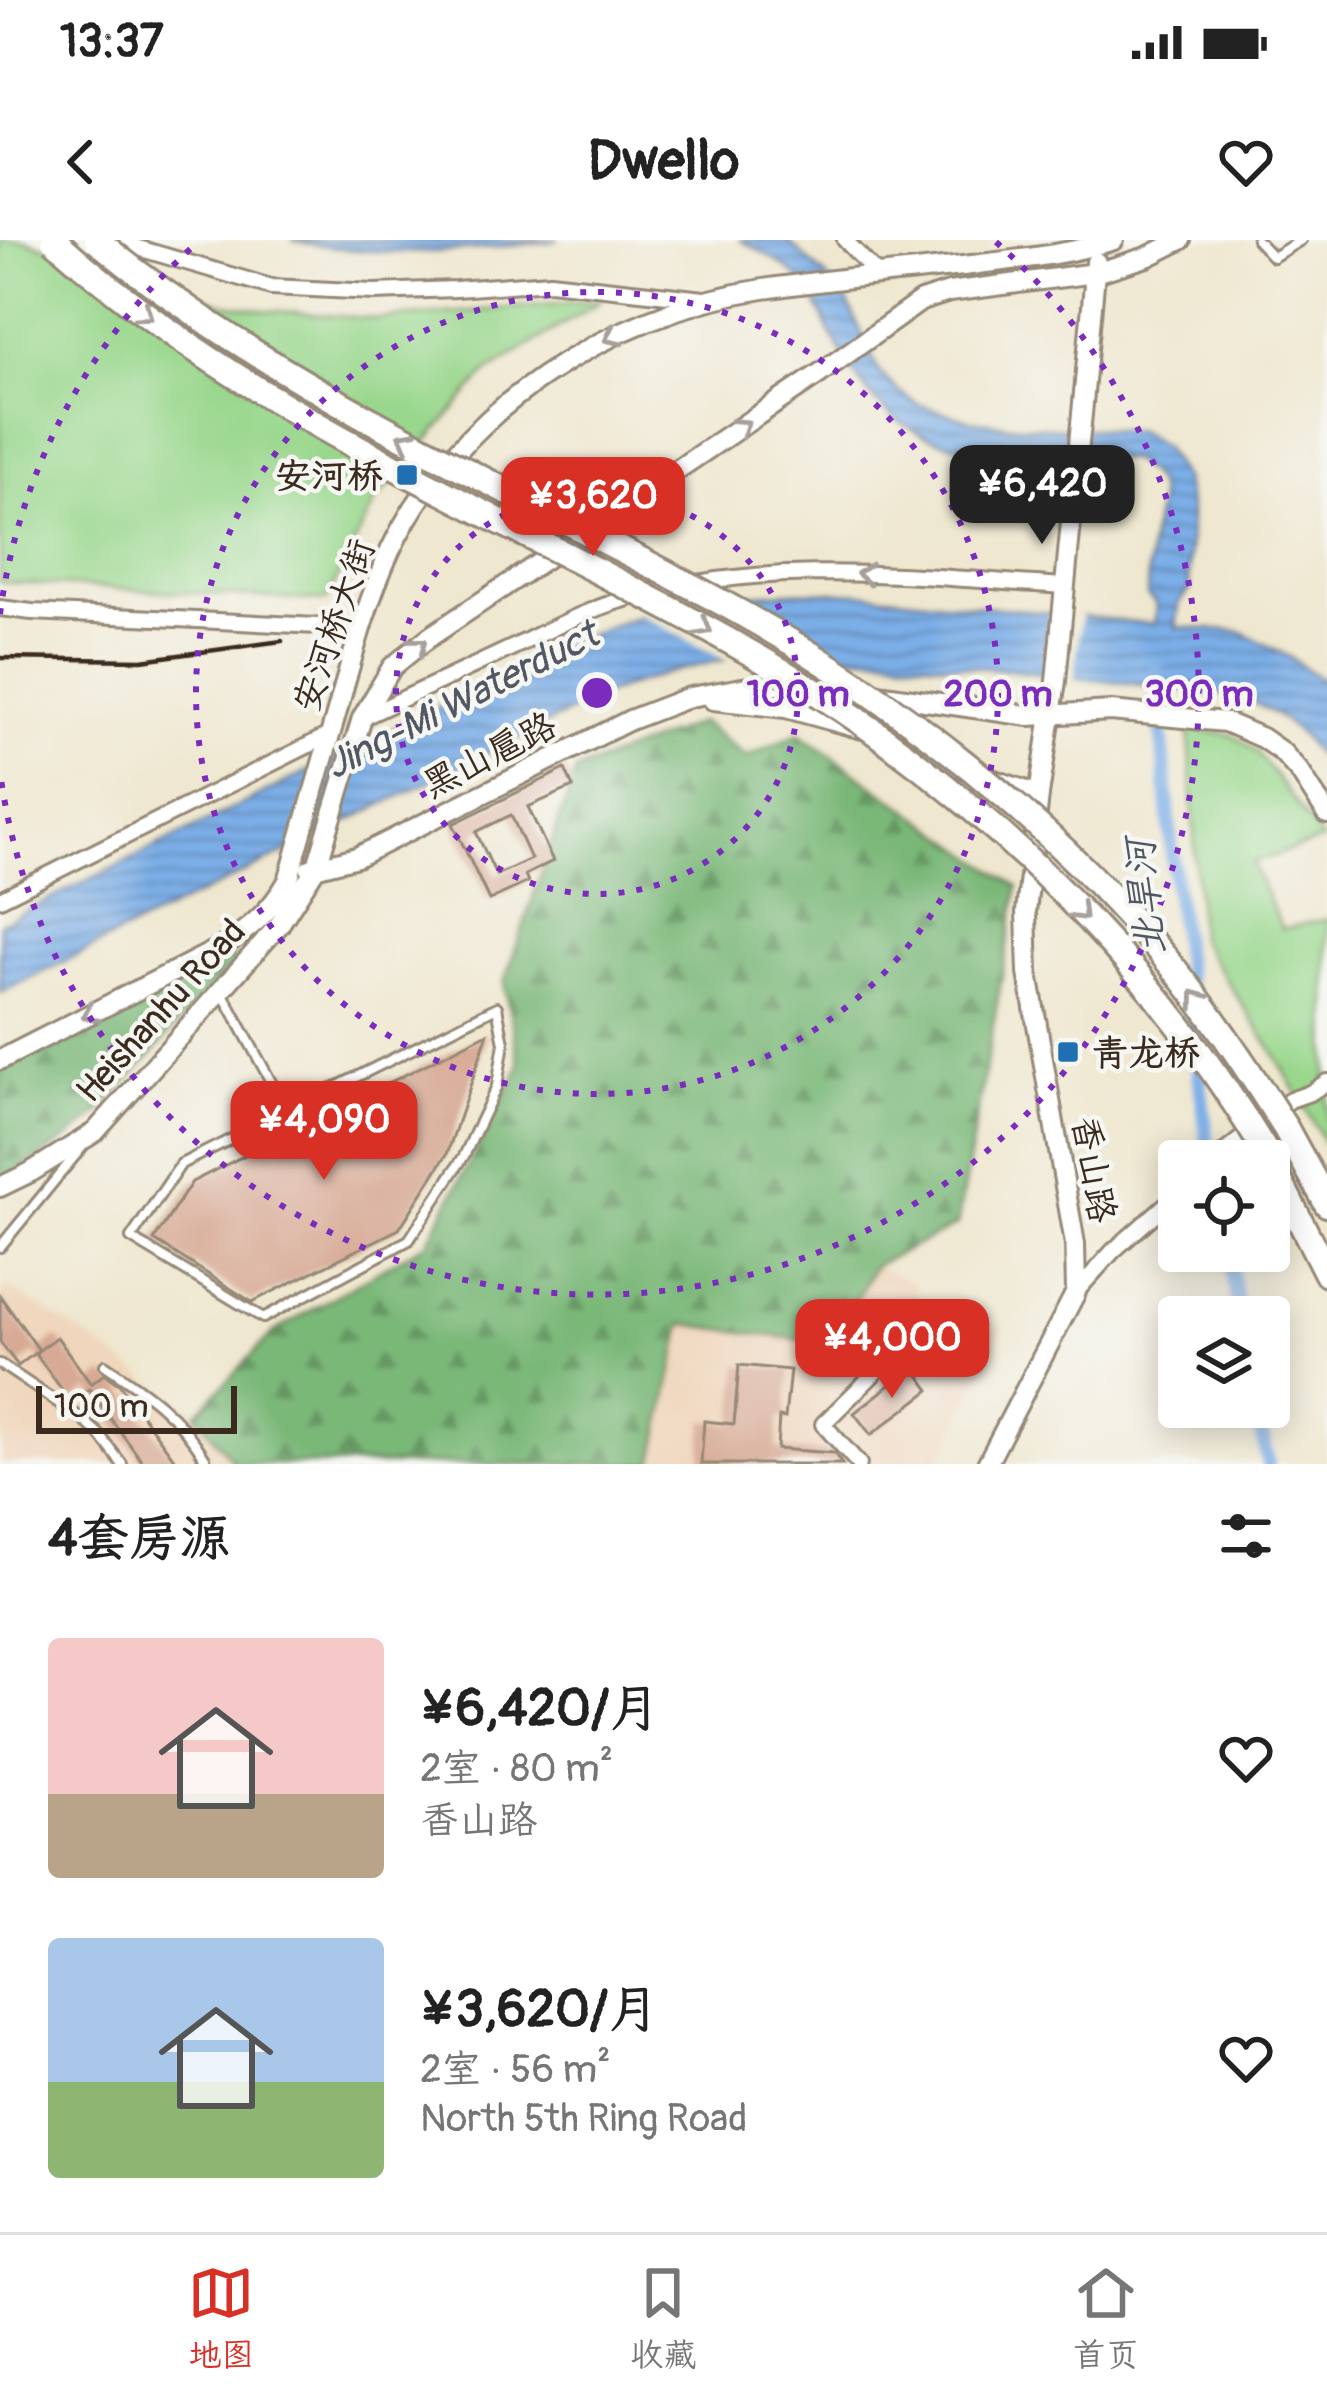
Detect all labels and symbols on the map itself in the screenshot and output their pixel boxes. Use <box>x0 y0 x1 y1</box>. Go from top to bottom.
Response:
one-way arrow <box>132 299 153 321</box>
one-way arrow <box>603 323 625 346</box>
one-way arrow <box>728 418 750 440</box>
one-way arrow <box>397 430 418 453</box>
pin: ¥6,420 <box>944 445 1140 547</box>
place label: 安河桥 <box>275 454 383 499</box>
pin: ¥3,620 <box>495 457 691 559</box>
marker: 安河桥 <box>394 462 420 488</box>
street label: 安河桥大街 <box>284 533 385 718</box>
one-way arrow <box>855 561 874 587</box>
water label: Jing-Mi Waterduct <box>317 609 610 790</box>
one-way arrow <box>692 614 713 637</box>
one-way arrow <box>406 638 428 659</box>
centre of rings <box>576 672 618 714</box>
text: 100 m <box>746 672 850 717</box>
text: 200 m <box>943 672 1053 717</box>
text: 300 m <box>1144 672 1254 717</box>
street label: 黑山扈路 <box>415 703 564 808</box>
water label: 北旱河 <box>1114 830 1176 958</box>
one-way arrow <box>1066 899 1088 921</box>
street label: Heishanhu Road <box>67 910 255 1112</box>
one-way arrow <box>1189 989 1211 1011</box>
one-way arrow <box>80 999 102 1022</box>
place label: 青龙桥 <box>1092 1031 1200 1076</box>
marker: 青龙桥 <box>1055 1039 1081 1065</box>
pin: ¥4,090 <box>226 1081 422 1183</box>
street label: 香山路 <box>1062 1112 1125 1226</box>
pin: ¥4,000 <box>794 1299 990 1401</box>
scale bar <box>36 1380 237 1433</box>

